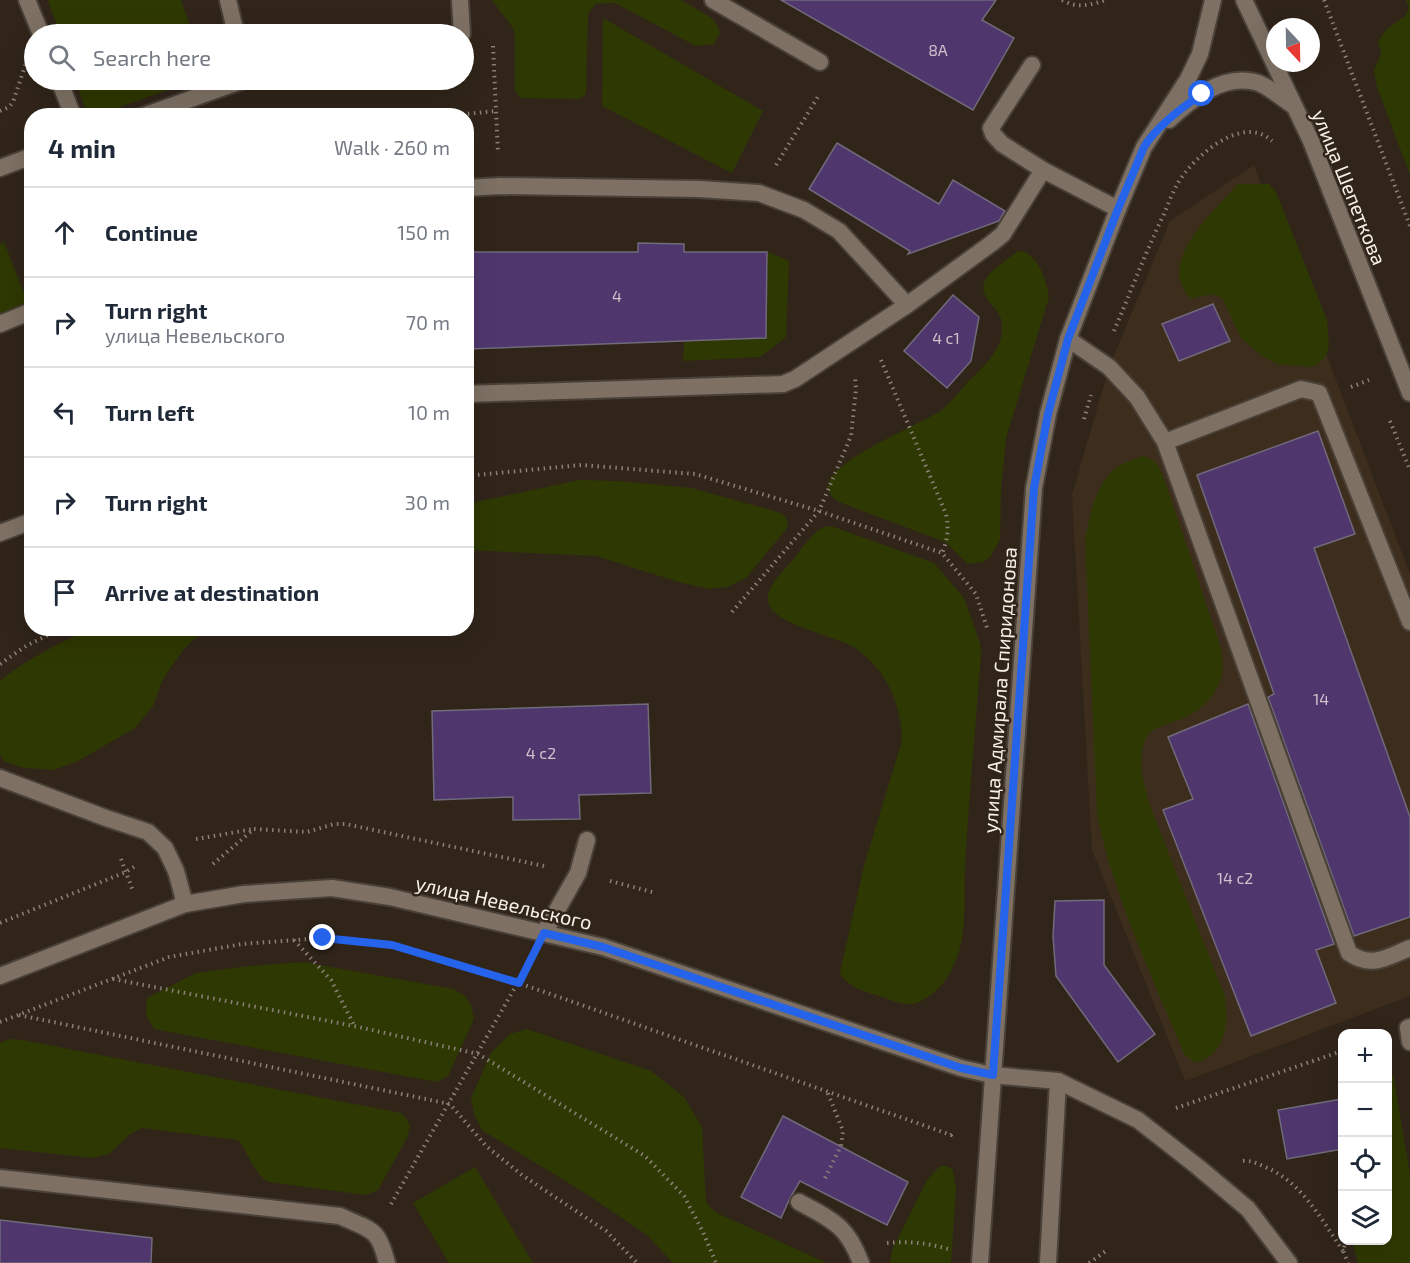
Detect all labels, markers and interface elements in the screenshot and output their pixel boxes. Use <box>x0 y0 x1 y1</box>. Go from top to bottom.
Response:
north arrow <box>1266 18 1320 72</box>
search box <box>24 24 474 90</box>
house number: 8А <box>928 40 948 59</box>
icon: search <box>45 41 78 74</box>
text: Search here <box>93 44 211 70</box>
route start <box>1188 80 1214 106</box>
street label: улица Шепеткова <box>1307 106 1392 269</box>
text: 4 min <box>48 132 116 163</box>
text: Walk · 260 m <box>334 135 450 159</box>
icon: ahead <box>48 216 81 249</box>
text: Continue <box>105 219 198 245</box>
text: 150 m <box>397 220 450 244</box>
house number: 4 <box>612 286 622 305</box>
text: Turn right <box>105 297 207 323</box>
icon: right <box>48 306 81 339</box>
text: 70 m <box>406 310 450 334</box>
text: улица Невельского <box>105 323 285 347</box>
house number: 4 с1 <box>932 328 960 347</box>
icon: left <box>48 396 81 429</box>
text: Turn left <box>105 399 194 425</box>
text: 10 m <box>408 400 450 424</box>
icon: right <box>48 486 81 519</box>
text: Turn right <box>105 489 207 515</box>
text: 30 m <box>405 490 450 514</box>
street label: улица Адмирала Спиридонова <box>977 546 1022 834</box>
icon: arrive <box>48 576 81 609</box>
text: Arrive at destination <box>105 579 319 605</box>
house number: 14 <box>1313 689 1329 708</box>
house number: 4 с2 <box>526 743 556 762</box>
house number: 14 с2 <box>1217 868 1253 887</box>
street label: улица Невельского <box>413 870 595 935</box>
route end <box>309 924 335 950</box>
map controls <box>1338 1029 1392 1245</box>
button: + <box>1338 1029 1392 1083</box>
button: − <box>1338 1083 1392 1137</box>
button: locate <box>1338 1137 1392 1191</box>
button: layers <box>1338 1191 1392 1245</box>

